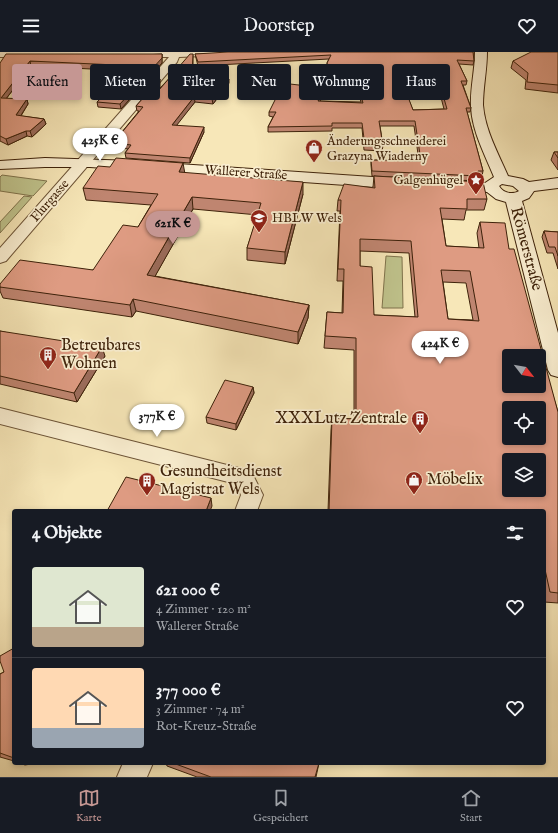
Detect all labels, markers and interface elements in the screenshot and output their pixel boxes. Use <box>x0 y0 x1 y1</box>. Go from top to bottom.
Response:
icon: menu <box>20 15 42 37</box>
text: Doorstep <box>244 15 314 38</box>
icon: heart <box>516 15 538 37</box>
chip: Kaufen <box>12 64 82 100</box>
chip: Mieten <box>90 64 160 100</box>
chip: Filter <box>168 64 229 100</box>
chip: Neu <box>237 64 291 100</box>
chip: Wohnung <box>299 64 384 100</box>
chip: Haus <box>392 64 450 100</box>
pin: 425K € <box>67 128 133 162</box>
text: 425K € <box>81 132 119 149</box>
place label: Änderungsschneiderei Grazyna Wiaderny <box>326 133 447 165</box>
shop icon: Änderungsschneiderei Grazyna Wiaderny <box>304 138 324 163</box>
street label: Wallerer Straße <box>204 162 288 184</box>
place icon: Galgenhügel <box>466 170 486 195</box>
place label: Galgenhügel <box>393 172 463 189</box>
street label: Flurgasse <box>27 176 73 226</box>
street label: Römerstraße <box>505 205 547 293</box>
school or university icon: HBLW Wels <box>249 208 269 233</box>
place label: HBLW Wels <box>272 210 342 227</box>
pin: 621K € <box>140 211 206 245</box>
text: 621K € <box>155 215 191 232</box>
pin: 424K € <box>407 331 473 365</box>
text: 424K € <box>421 335 459 352</box>
place label: Betreubares Wohnen <box>61 336 141 374</box>
building icon: Betreubares Wohnen <box>38 345 58 370</box>
north arrow <box>502 349 546 393</box>
map controls <box>502 349 546 497</box>
button: locate <box>502 401 546 445</box>
pin: 377K € <box>124 404 190 438</box>
text: 377K € <box>139 408 175 425</box>
place label: XXXLutz Zentrale <box>275 409 407 429</box>
building icon: XXXLutz Zentrale <box>410 409 430 434</box>
button: layers <box>502 453 546 497</box>
place label: Gesundheitsdienst Magistrat Wels <box>160 462 282 500</box>
shop icon: Möbelix <box>404 470 424 495</box>
place label: Möbelix <box>427 470 483 490</box>
building icon: Gesundheitsdienst Magistrat Wels <box>137 471 157 496</box>
icon: filters <box>504 522 526 544</box>
text: 4 Objekte <box>32 523 102 544</box>
text: 621 000 € <box>156 580 220 601</box>
icon: home <box>64 583 112 631</box>
icon: heart <box>504 596 526 618</box>
text: 4 Zimmer · 120 m² <box>156 601 251 618</box>
text: Wallerer Straße <box>156 618 239 635</box>
text: 377 000 € <box>156 680 221 701</box>
icon: home <box>64 684 112 732</box>
icon: heart <box>504 697 526 719</box>
text: 3 Zimmer · 74 m² <box>156 701 245 718</box>
text: Rot-Kreuz-Straße <box>156 718 256 735</box>
tab: Karte <box>76 787 101 825</box>
tab: Gespeichert <box>253 787 308 825</box>
tab: Start <box>460 787 482 825</box>

